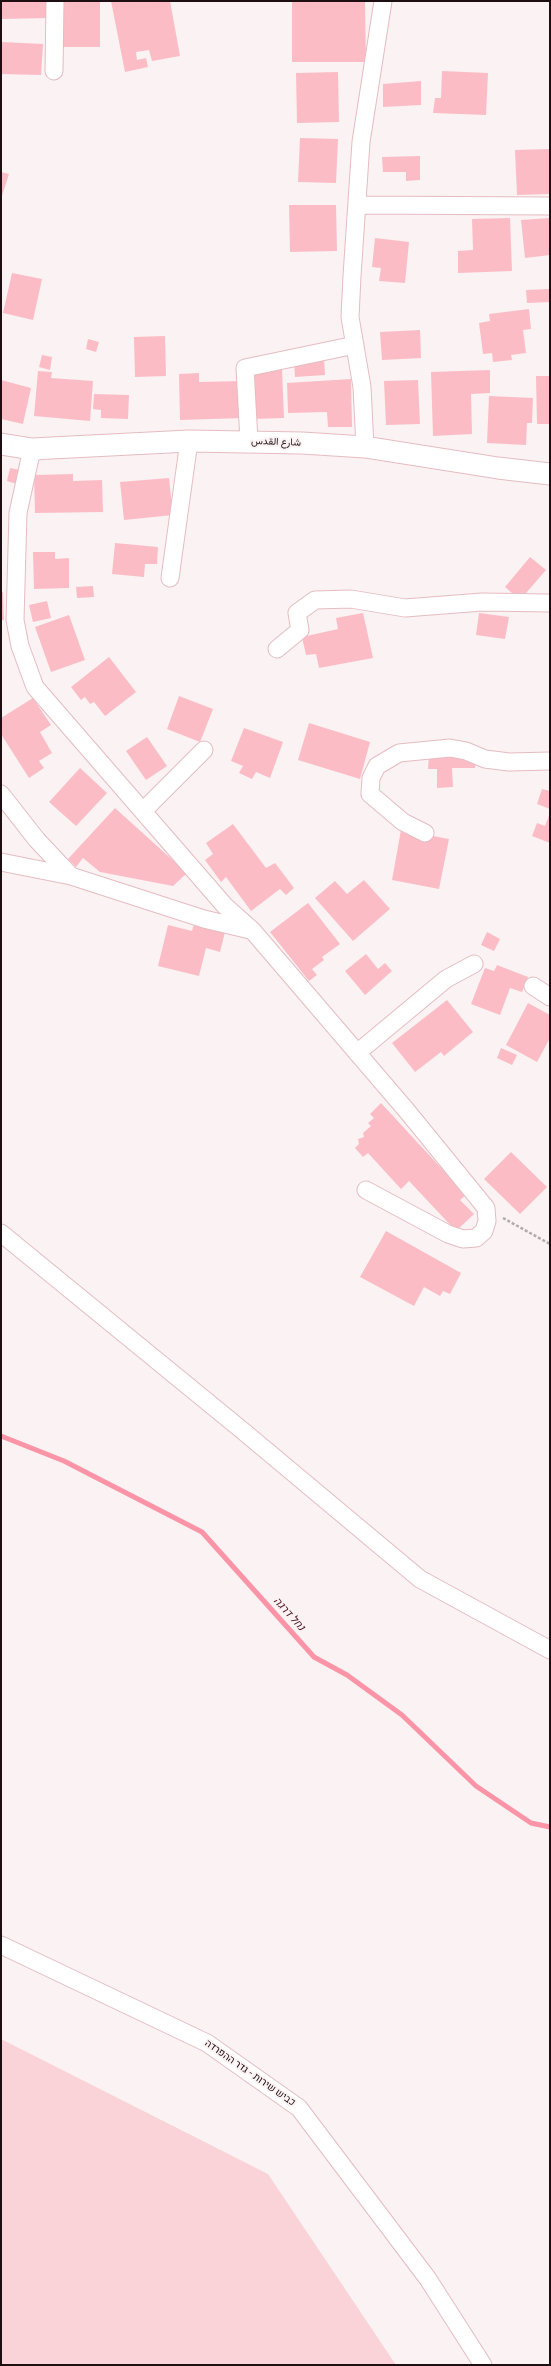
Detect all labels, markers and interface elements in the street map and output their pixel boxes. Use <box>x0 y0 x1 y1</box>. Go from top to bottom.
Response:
street label: شارع القدس <box>251 435 301 449</box>
water label: נחל דרגה <box>270 1594 308 1634</box>
street label: כביש שירות - גדר ההפרדה <box>202 2037 298 2109</box>

